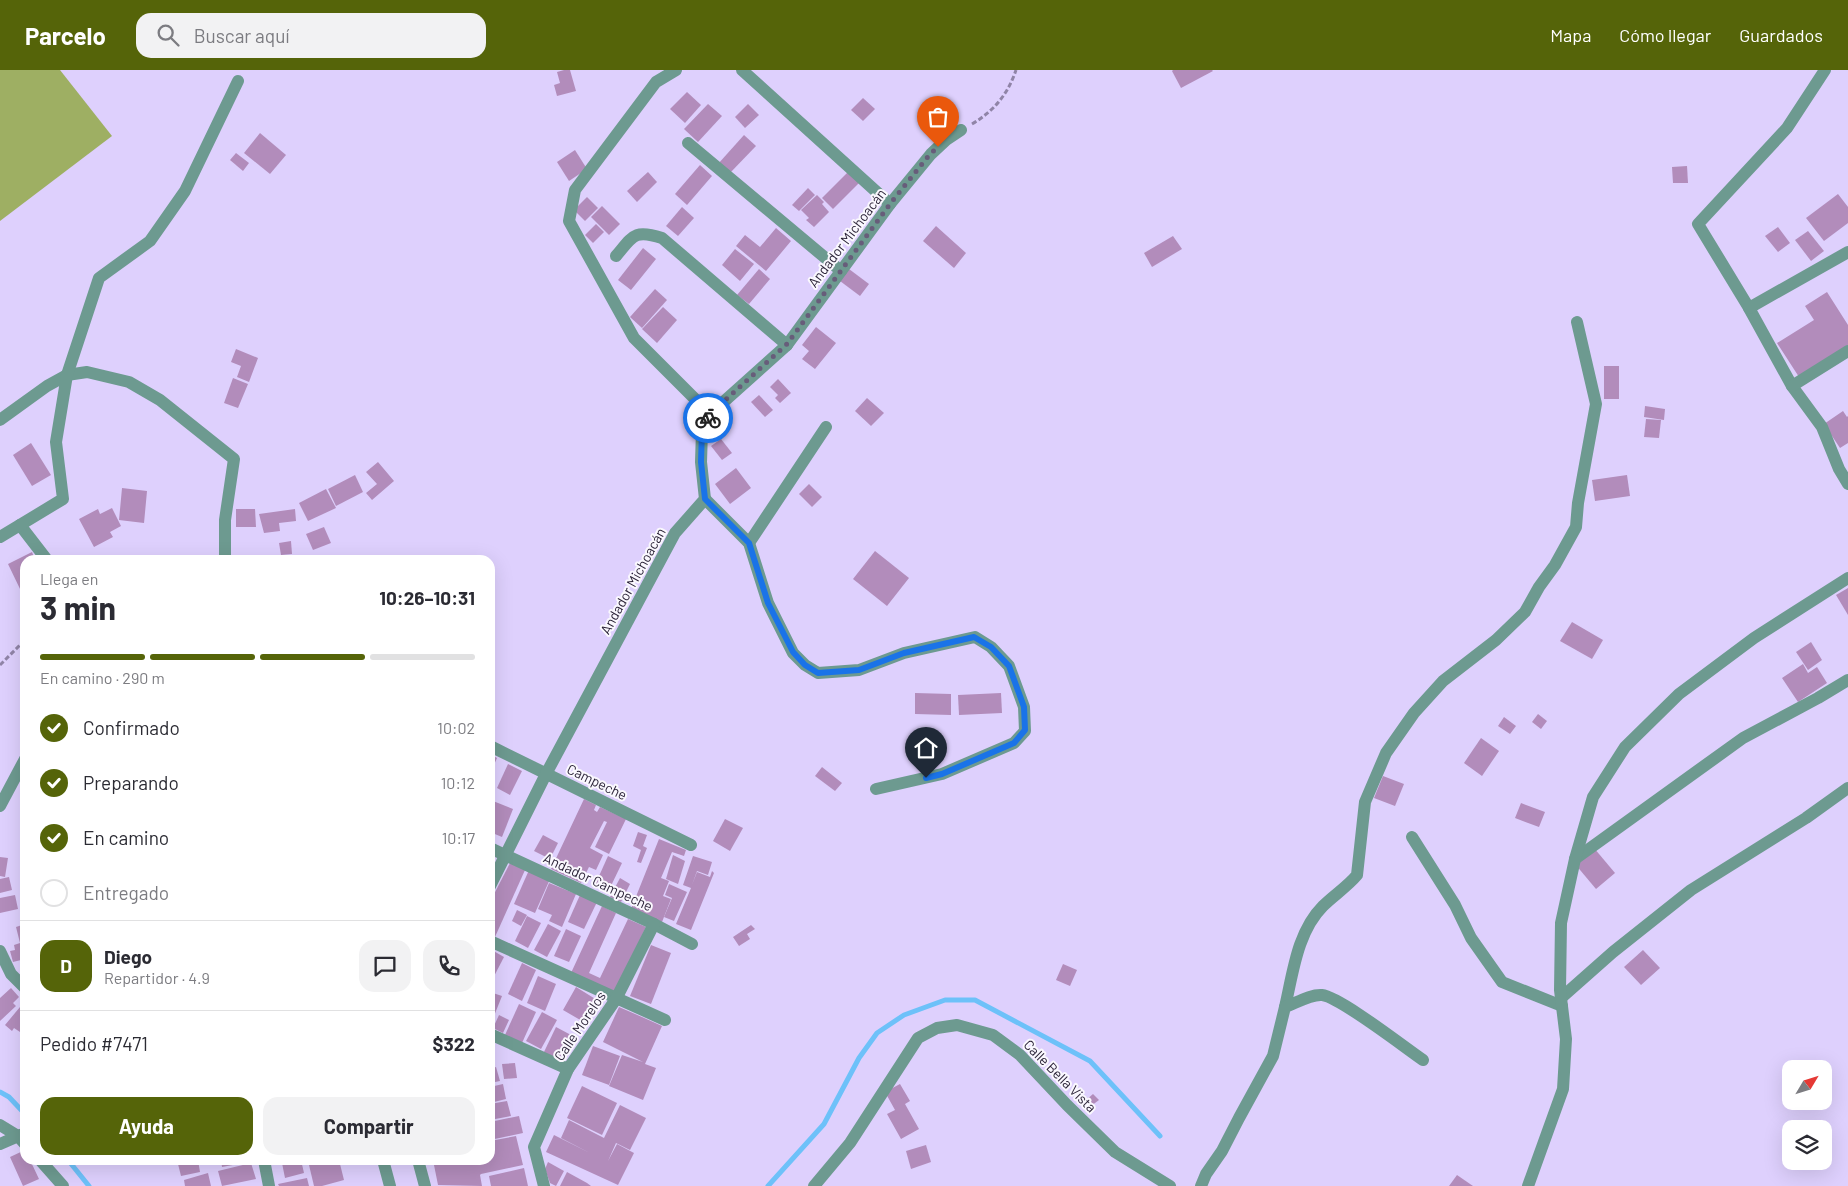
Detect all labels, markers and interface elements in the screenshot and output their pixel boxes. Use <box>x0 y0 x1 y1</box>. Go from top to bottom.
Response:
search box <box>136 13 486 58</box>
text: Parcelo <box>25 21 106 50</box>
icon: search <box>154 21 182 49</box>
text: Buscar aquí <box>194 24 289 47</box>
text: Mapa <box>1550 24 1591 46</box>
text: Cómo llegar <box>1619 24 1711 46</box>
text: Guardados <box>1739 24 1823 46</box>
pin <box>917 96 959 147</box>
icon: bag <box>924 103 952 131</box>
street label: Andador Michoacán <box>804 185 889 290</box>
courier <box>683 393 733 443</box>
icon: bike <box>694 404 722 432</box>
street label: Andador Michoacán <box>596 525 669 637</box>
text: Llega en <box>40 569 98 588</box>
text: 10:26–10:31 <box>379 586 475 609</box>
text: 3 min <box>40 588 116 626</box>
text: En camino · 290 m <box>40 668 165 687</box>
icon: check <box>40 714 68 742</box>
text: Confirmado <box>83 716 180 739</box>
text: 10:02 <box>437 718 475 737</box>
pin <box>905 727 947 778</box>
icon: home <box>912 734 940 762</box>
street label: Campeche <box>565 760 630 803</box>
icon: check <box>40 769 68 797</box>
text: Preparando <box>83 771 179 794</box>
text: 10:12 <box>441 773 475 792</box>
icon: check <box>40 824 68 852</box>
text: En camino <box>83 826 169 849</box>
text: 10:17 <box>442 828 475 847</box>
street label: Andador Campeche <box>541 849 655 914</box>
text: Entregado <box>83 881 169 904</box>
button: chat <box>359 940 411 992</box>
button: phone <box>423 940 475 992</box>
text: Diego <box>104 945 152 968</box>
text: D <box>60 954 72 977</box>
text: Repartidor · 4.9 <box>104 968 210 987</box>
street label: Calle Morelos <box>550 988 609 1064</box>
text: Pedido #7471 <box>40 1032 148 1055</box>
text: $322 <box>433 1032 475 1055</box>
street label: Calle Bella Vista <box>1021 1036 1100 1115</box>
north arrow <box>1782 1060 1832 1110</box>
map controls <box>1782 1060 1832 1170</box>
button: Ayuda <box>40 1097 253 1155</box>
button: Compartir <box>263 1097 475 1155</box>
button: layers <box>1782 1120 1832 1170</box>

